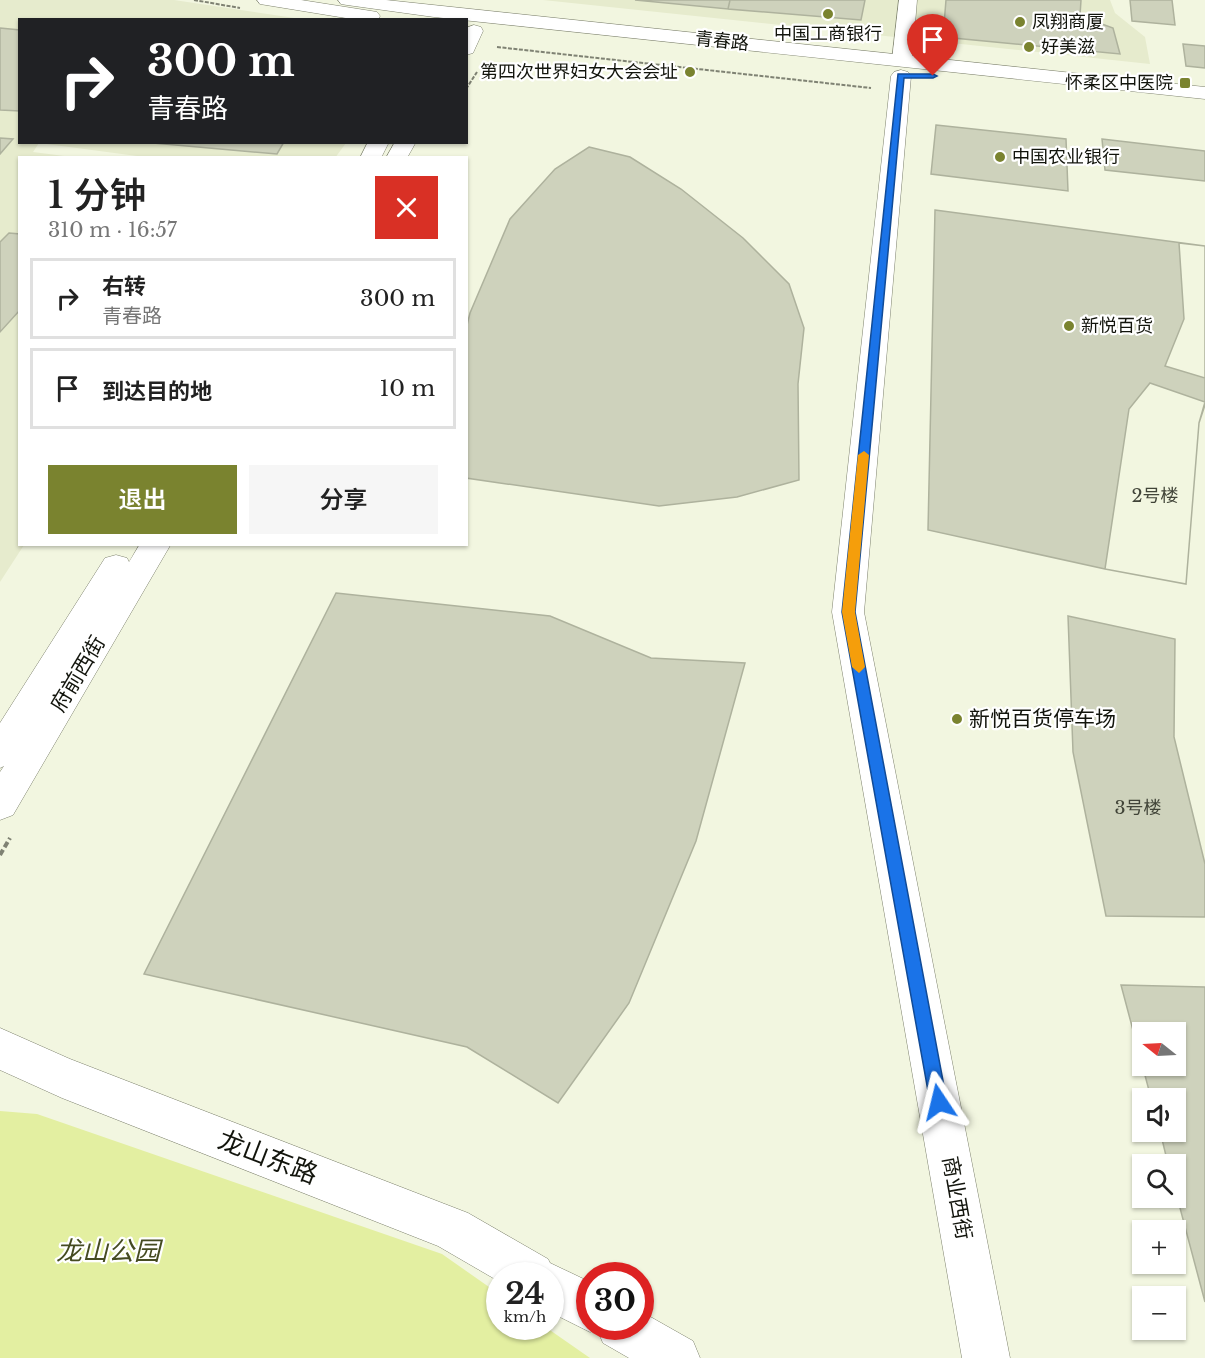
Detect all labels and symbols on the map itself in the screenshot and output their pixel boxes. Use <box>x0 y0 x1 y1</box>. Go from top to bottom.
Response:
marker: 中国工商银行 <box>821 7 835 21</box>
place label: 凤翔商厦 <box>1032 11 1104 33</box>
pin <box>907 14 958 76</box>
marker: 凤翔商厦 <box>1013 15 1027 29</box>
place label: 中国工商银行 <box>774 23 882 45</box>
street label: 青春路 <box>694 27 750 55</box>
place label: 好美滋 <box>1041 36 1095 58</box>
marker: 好美滋 <box>1022 40 1036 54</box>
place label: 第四次世界妇女大会会址 <box>480 61 678 83</box>
marker: 第四次世界妇女大会会址 <box>683 65 697 79</box>
place label: 怀柔区中医院 <box>1065 72 1173 94</box>
marker: 怀柔区中医院 <box>1178 76 1192 90</box>
place label: 中国农业银行 <box>1012 146 1120 168</box>
marker: 中国农业银行 <box>993 150 1007 164</box>
place label: 新悦百货 <box>1081 315 1153 337</box>
marker: 新悦百货 <box>1062 319 1076 333</box>
house number: 2号楼 <box>1131 485 1179 507</box>
street label: 府前西街 <box>45 631 111 717</box>
place label: 新悦百货停车场 <box>969 706 1116 732</box>
marker: 新悦百货停车场 <box>950 712 964 726</box>
house number: 3号楼 <box>1114 797 1162 819</box>
north arrow <box>1132 1022 1186 1076</box>
position arrow <box>907 1070 971 1134</box>
street label: 龙山东路 <box>214 1123 322 1191</box>
street label: 商业西街 <box>937 1154 977 1242</box>
park label: 龙山公园 <box>56 1235 164 1267</box>
speed limit sign: 30 <box>576 1262 654 1340</box>

